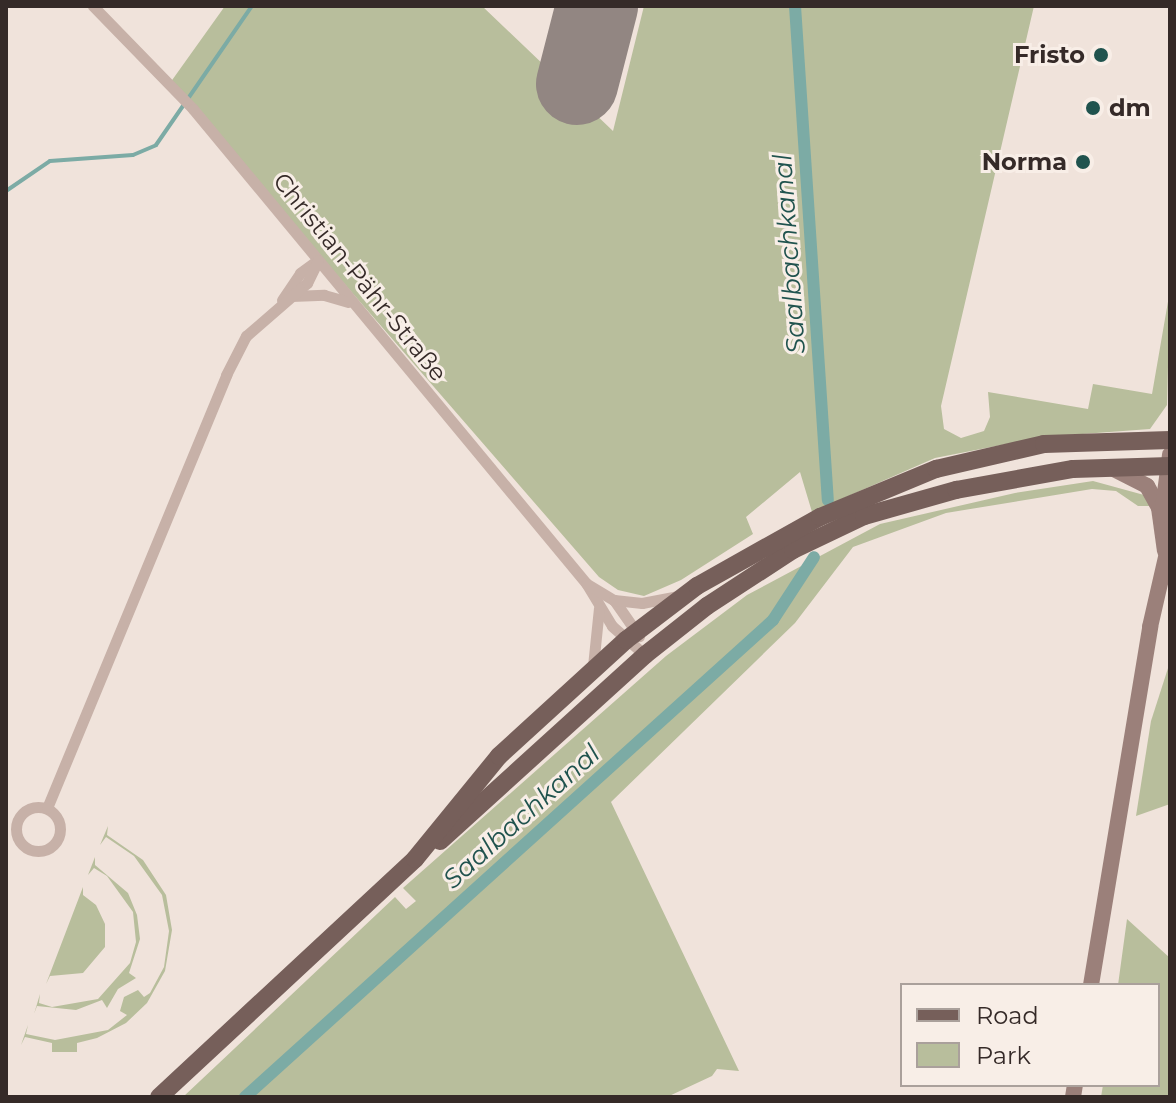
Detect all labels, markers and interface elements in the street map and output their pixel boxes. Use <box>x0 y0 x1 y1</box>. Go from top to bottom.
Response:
place label: Fristo <box>1014 41 1085 69</box>
marker: Fristo <box>1092 46 1110 64</box>
place label: dm <box>1109 94 1151 122</box>
marker: dm <box>1084 99 1102 117</box>
place label: Norma <box>982 148 1067 176</box>
water label: Saalbachkanal <box>767 153 813 355</box>
marker: Norma <box>1074 153 1092 171</box>
street label: Christian-Pähr-Straße <box>267 167 453 387</box>
water label: Saalbachkanal <box>437 738 607 896</box>
legend <box>900 983 1160 1087</box>
text: Road <box>976 1001 1039 1030</box>
text: Park <box>976 1041 1031 1070</box>

